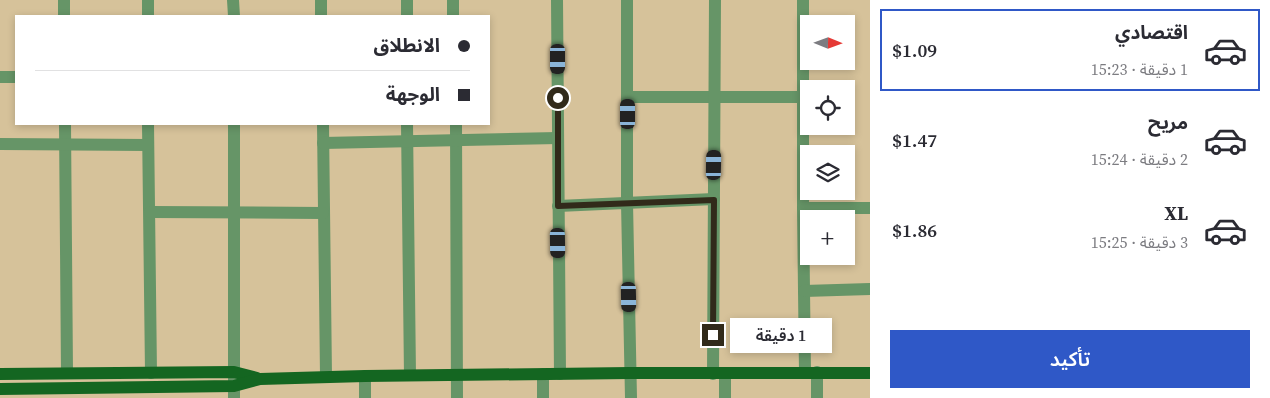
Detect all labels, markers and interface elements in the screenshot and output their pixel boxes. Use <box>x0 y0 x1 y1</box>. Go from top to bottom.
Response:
north arrow <box>800 15 855 70</box>
map controls <box>800 15 855 265</box>
text: اقتصادي <box>1115 19 1188 45</box>
icon: car <box>1203 28 1248 73</box>
text: الانطلاق <box>374 32 440 58</box>
text: $1.09 <box>892 37 937 63</box>
car <box>550 44 565 74</box>
text: 1 دقيقة · 15:23 <box>1091 58 1188 80</box>
button: locate <box>800 80 855 135</box>
text: الوجهة <box>386 81 440 107</box>
route start <box>547 87 569 109</box>
car <box>620 99 635 129</box>
text: مريح <box>1148 109 1188 135</box>
icon: car <box>1203 118 1248 163</box>
text: $1.47 <box>892 127 937 153</box>
button: layers <box>800 145 855 200</box>
text: 2 دقيقة · 15:24 <box>1091 148 1188 170</box>
car <box>706 150 721 180</box>
text: XL <box>1165 200 1188 226</box>
icon: car <box>1203 208 1248 253</box>
button: + <box>800 210 855 265</box>
text: $1.86 <box>892 217 937 243</box>
car <box>550 228 565 258</box>
text: 3 دقيقة · 15:25 <box>1091 231 1188 253</box>
car <box>621 282 636 312</box>
callout: 1 دقيقة <box>730 318 833 352</box>
route end <box>702 324 724 346</box>
text: 1 دقيقة <box>756 324 806 346</box>
button: تأكيد <box>890 330 1250 388</box>

